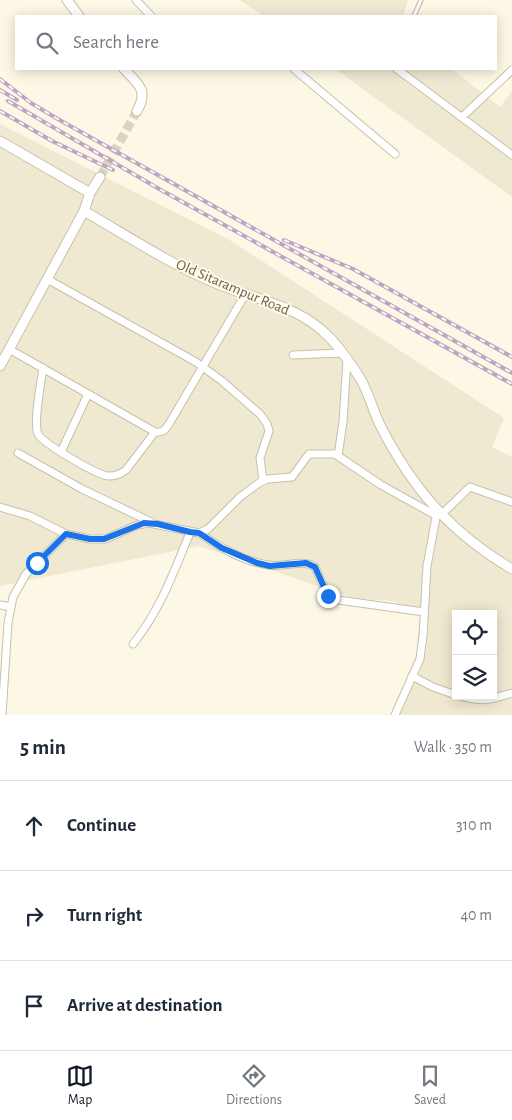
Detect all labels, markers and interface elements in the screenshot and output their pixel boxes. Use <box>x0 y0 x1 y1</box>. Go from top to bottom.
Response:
search box <box>15 15 497 70</box>
icon: search <box>33 29 61 57</box>
text: Search here <box>73 33 159 52</box>
street label: Old Sitarampur Road <box>174 257 292 318</box>
route start <box>26 552 49 575</box>
route end <box>317 585 340 608</box>
map controls <box>452 610 497 700</box>
button: locate <box>452 610 497 655</box>
button: layers <box>452 655 497 700</box>
text: 5 min <box>20 737 66 758</box>
text: Walk · 350 m <box>414 739 492 755</box>
icon: ahead <box>20 812 48 840</box>
text: Continue <box>67 816 136 835</box>
text: 310 m <box>456 817 492 833</box>
icon: right <box>20 902 48 930</box>
text: Turn right <box>67 906 142 925</box>
text: 40 m <box>460 907 492 923</box>
icon: arrive <box>20 992 48 1020</box>
text: Arrive at destination <box>67 996 223 1015</box>
tab: Map <box>66 1062 94 1109</box>
tab: Directions <box>226 1062 282 1109</box>
tab: Saved <box>414 1062 446 1109</box>

